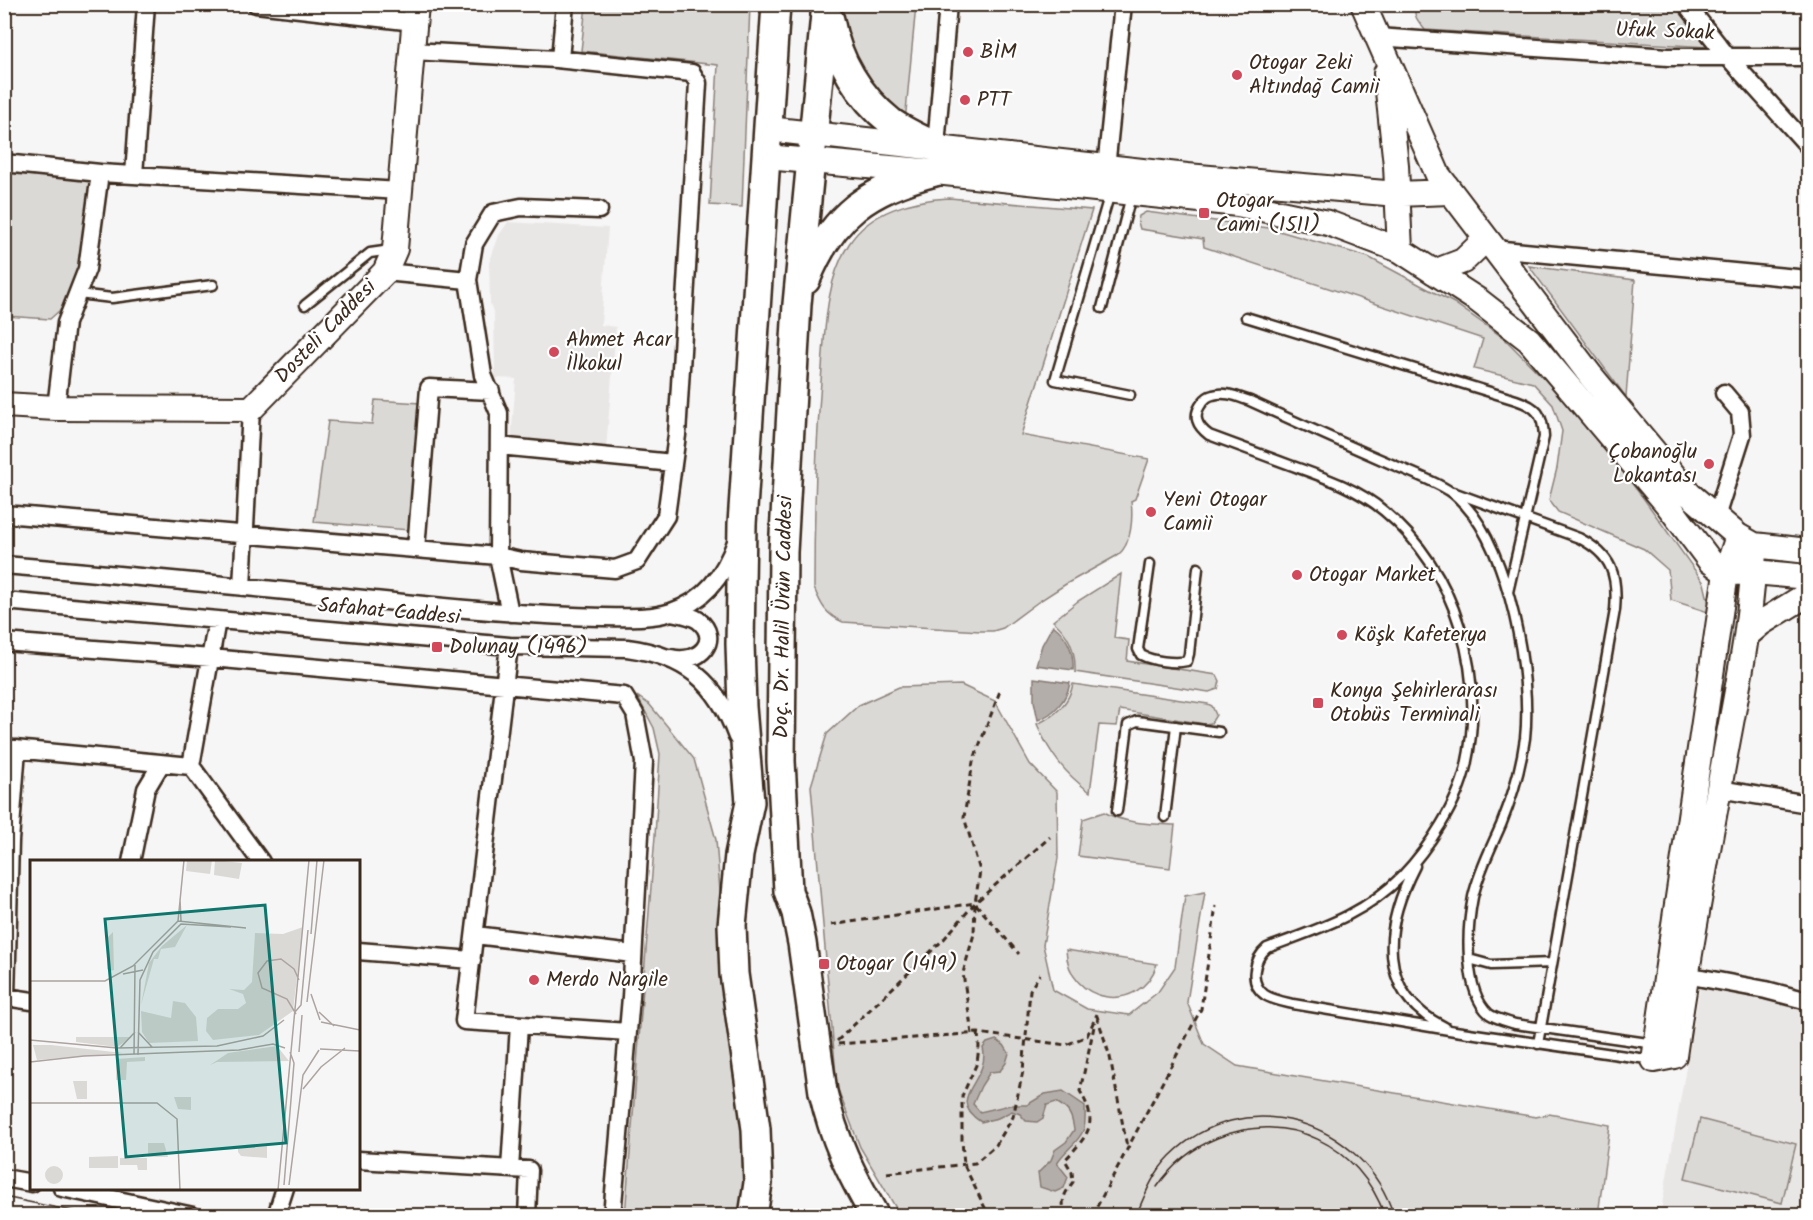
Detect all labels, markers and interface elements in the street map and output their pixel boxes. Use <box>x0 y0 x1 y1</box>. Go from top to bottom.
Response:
street label: Ufuk Sokak <box>1615 14 1715 50</box>
place label: BİM <box>980 36 1017 69</box>
marker: BİM <box>961 45 975 59</box>
place label: Otogar Zeki Altındağ Camii <box>1249 47 1380 104</box>
marker: Otogar Zeki Altındağ Camii <box>1230 68 1244 82</box>
place label: PTT <box>977 84 1013 117</box>
marker: PTT <box>958 93 972 107</box>
place label: Otogar Cami (1511) <box>1216 185 1320 242</box>
marker: Otogar Cami (1511) <box>1197 206 1211 220</box>
street label: Dosteli Caddesi <box>267 271 385 392</box>
place label: Ahmet Acar İlkokul <box>566 324 673 381</box>
marker: Ahmet Acar İlkokul <box>547 345 561 359</box>
place label: Çobanoğlu Lokantası <box>1608 436 1697 493</box>
marker: Çobanoğlu Lokantası <box>1702 457 1716 471</box>
place label: Yeni Otogar Camii <box>1163 484 1267 541</box>
street label: Doç. Dr. Halil Ürün Caddesi <box>765 494 803 739</box>
marker: Yeni Otogar Camii <box>1144 505 1158 519</box>
place label: Otogar Market <box>1309 559 1436 592</box>
marker: Otogar Market <box>1290 568 1304 582</box>
street label: Safahat Caddesi <box>316 589 463 635</box>
place label: Köşk Kafeterya <box>1354 619 1487 652</box>
marker: Köşk Kafeterya <box>1335 628 1349 642</box>
place label: Dolunay (1496) <box>449 631 587 664</box>
marker: Dolunay (1496) <box>430 640 444 654</box>
place label: Konya Şehirlerarası Otobüs Terminali <box>1330 675 1498 732</box>
marker: Konya Şehirlerarası Otobüs Terminali <box>1311 696 1325 710</box>
inset map <box>30 860 360 1190</box>
place label: Otogar (1419) <box>836 948 958 981</box>
marker: Otogar (1419) <box>817 957 831 971</box>
place label: Merdo Nargile <box>546 964 669 997</box>
marker: Merdo Nargile <box>527 973 541 987</box>

